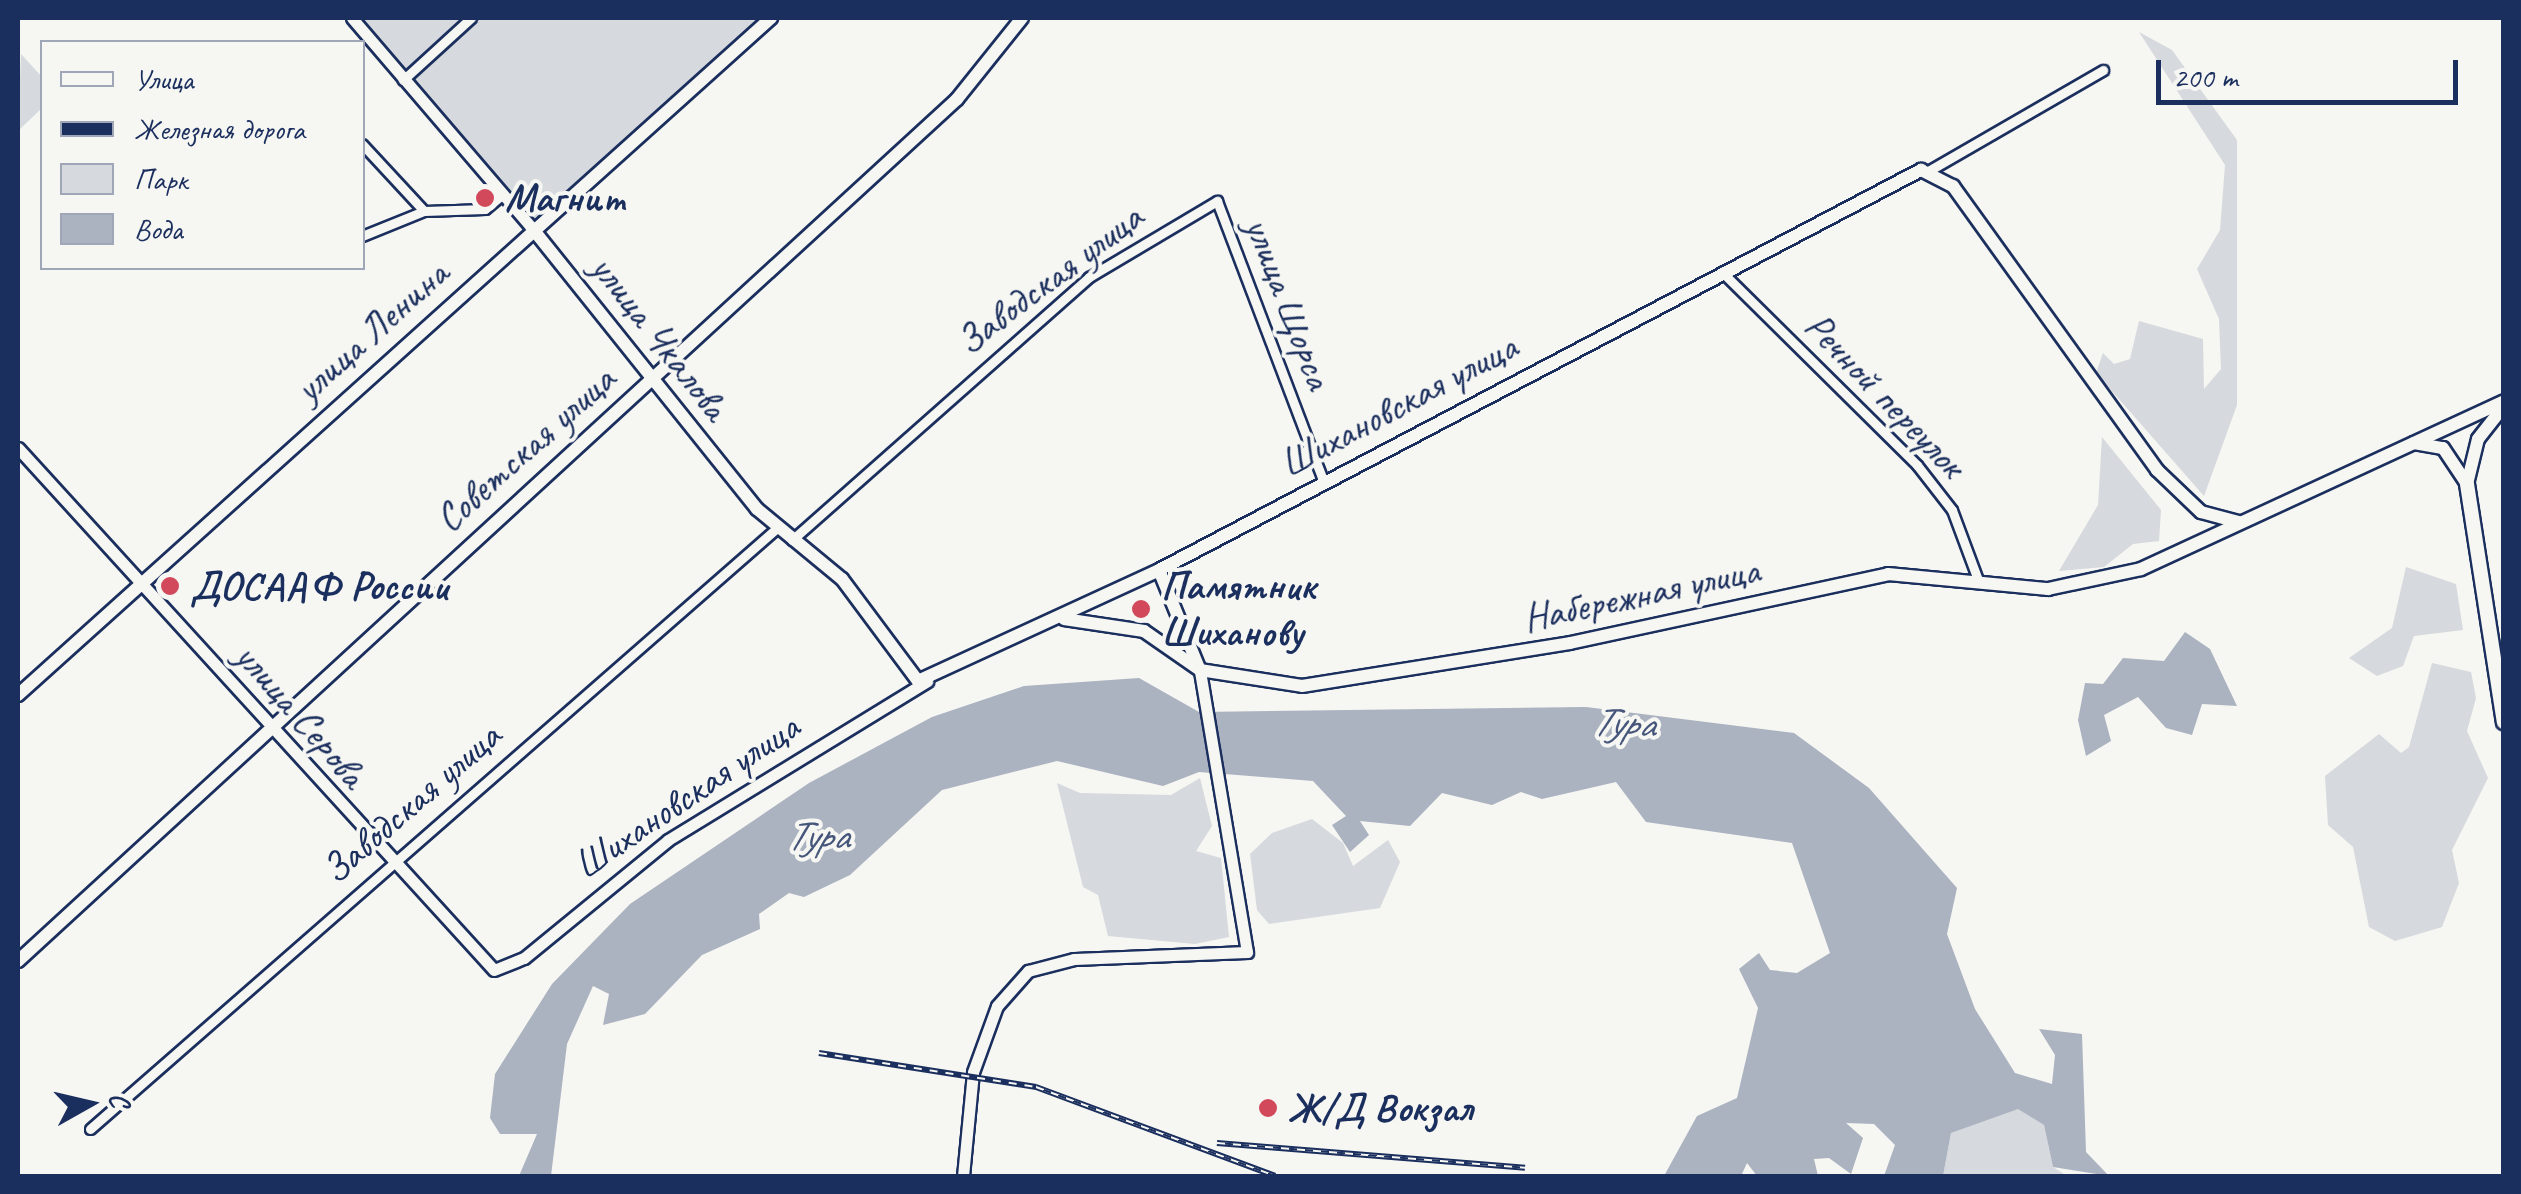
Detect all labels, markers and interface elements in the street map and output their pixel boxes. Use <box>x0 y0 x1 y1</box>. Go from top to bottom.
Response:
legend <box>40 40 365 270</box>
scale bar <box>2161 40 2464 102</box>
text: 200 m <box>2173 58 2238 96</box>
text: Улица <box>134 60 193 98</box>
text: Железная дорога <box>134 110 305 148</box>
text: Парк <box>134 160 188 198</box>
place label: Магнит <box>505 174 626 222</box>
marker: Магнит <box>474 187 496 209</box>
street label: Заводская улица <box>945 192 1153 366</box>
text: Вода <box>134 210 183 248</box>
street label: улица Щорса <box>1234 211 1344 395</box>
street label: улица Чкалова <box>581 245 739 429</box>
street label: улица Ленина <box>284 250 458 412</box>
street label: Речной переулок <box>1794 302 1976 488</box>
street label: Шихановская улица <box>1270 322 1526 488</box>
street label: Советская улица <box>424 354 626 544</box>
street label: Набережная улица <box>1516 545 1766 643</box>
place label: ДОСААФ России <box>190 562 448 610</box>
place label: Памятник Шиханову <box>1161 562 1315 656</box>
marker: ДОСААФ России <box>159 575 181 597</box>
marker: Памятник Шиханову <box>1130 598 1152 620</box>
street label: улица Серова <box>225 633 377 797</box>
water label: Тура <box>1590 696 1656 750</box>
street label: Шихановская улица <box>563 702 809 890</box>
street label: Заводская улица <box>310 711 512 895</box>
water label: Тура <box>786 811 848 861</box>
north arrow <box>40 1054 140 1154</box>
place label: Ж/Д Вокзал <box>1288 1084 1472 1132</box>
text: С <box>102 1091 138 1109</box>
marker: Ж/Д Вокзал <box>1257 1097 1279 1119</box>

